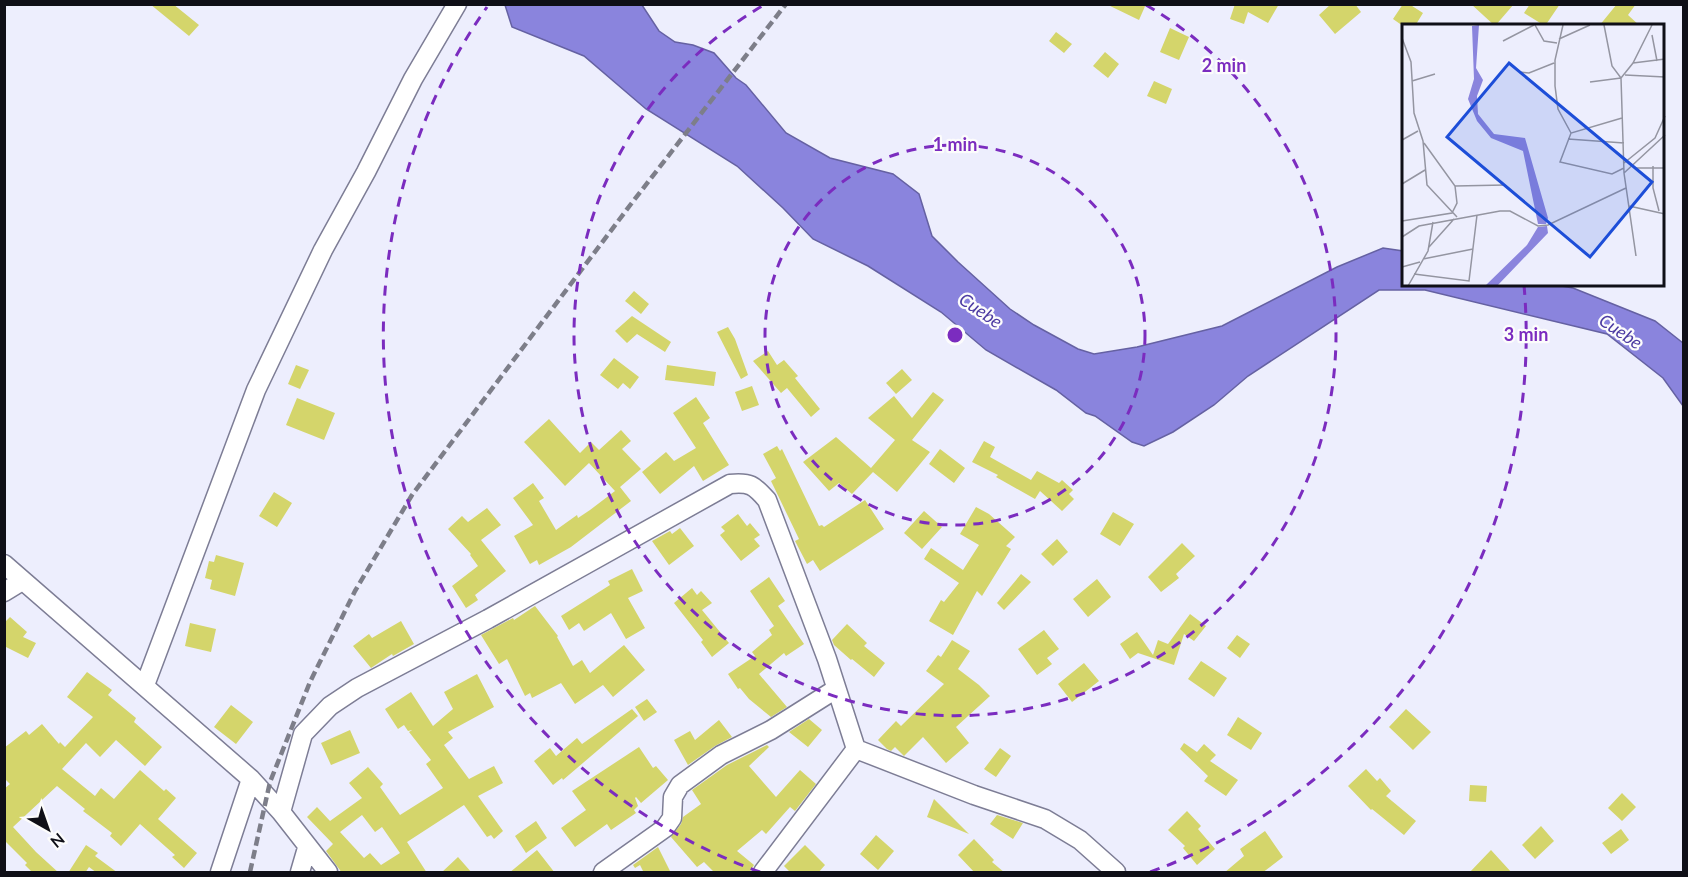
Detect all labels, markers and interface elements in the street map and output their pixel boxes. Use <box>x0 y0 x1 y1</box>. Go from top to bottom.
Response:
inset map <box>1402 24 1664 286</box>
text: 2 min <box>1202 54 1246 76</box>
text: 1 min <box>933 133 977 155</box>
water label: Cuebe <box>955 288 1007 332</box>
water label: Cuebe <box>1595 309 1647 353</box>
text: 3 min <box>1504 323 1548 345</box>
centre of rings <box>945 325 965 345</box>
north arrow <box>18 799 78 859</box>
text: N <box>47 830 69 852</box>

